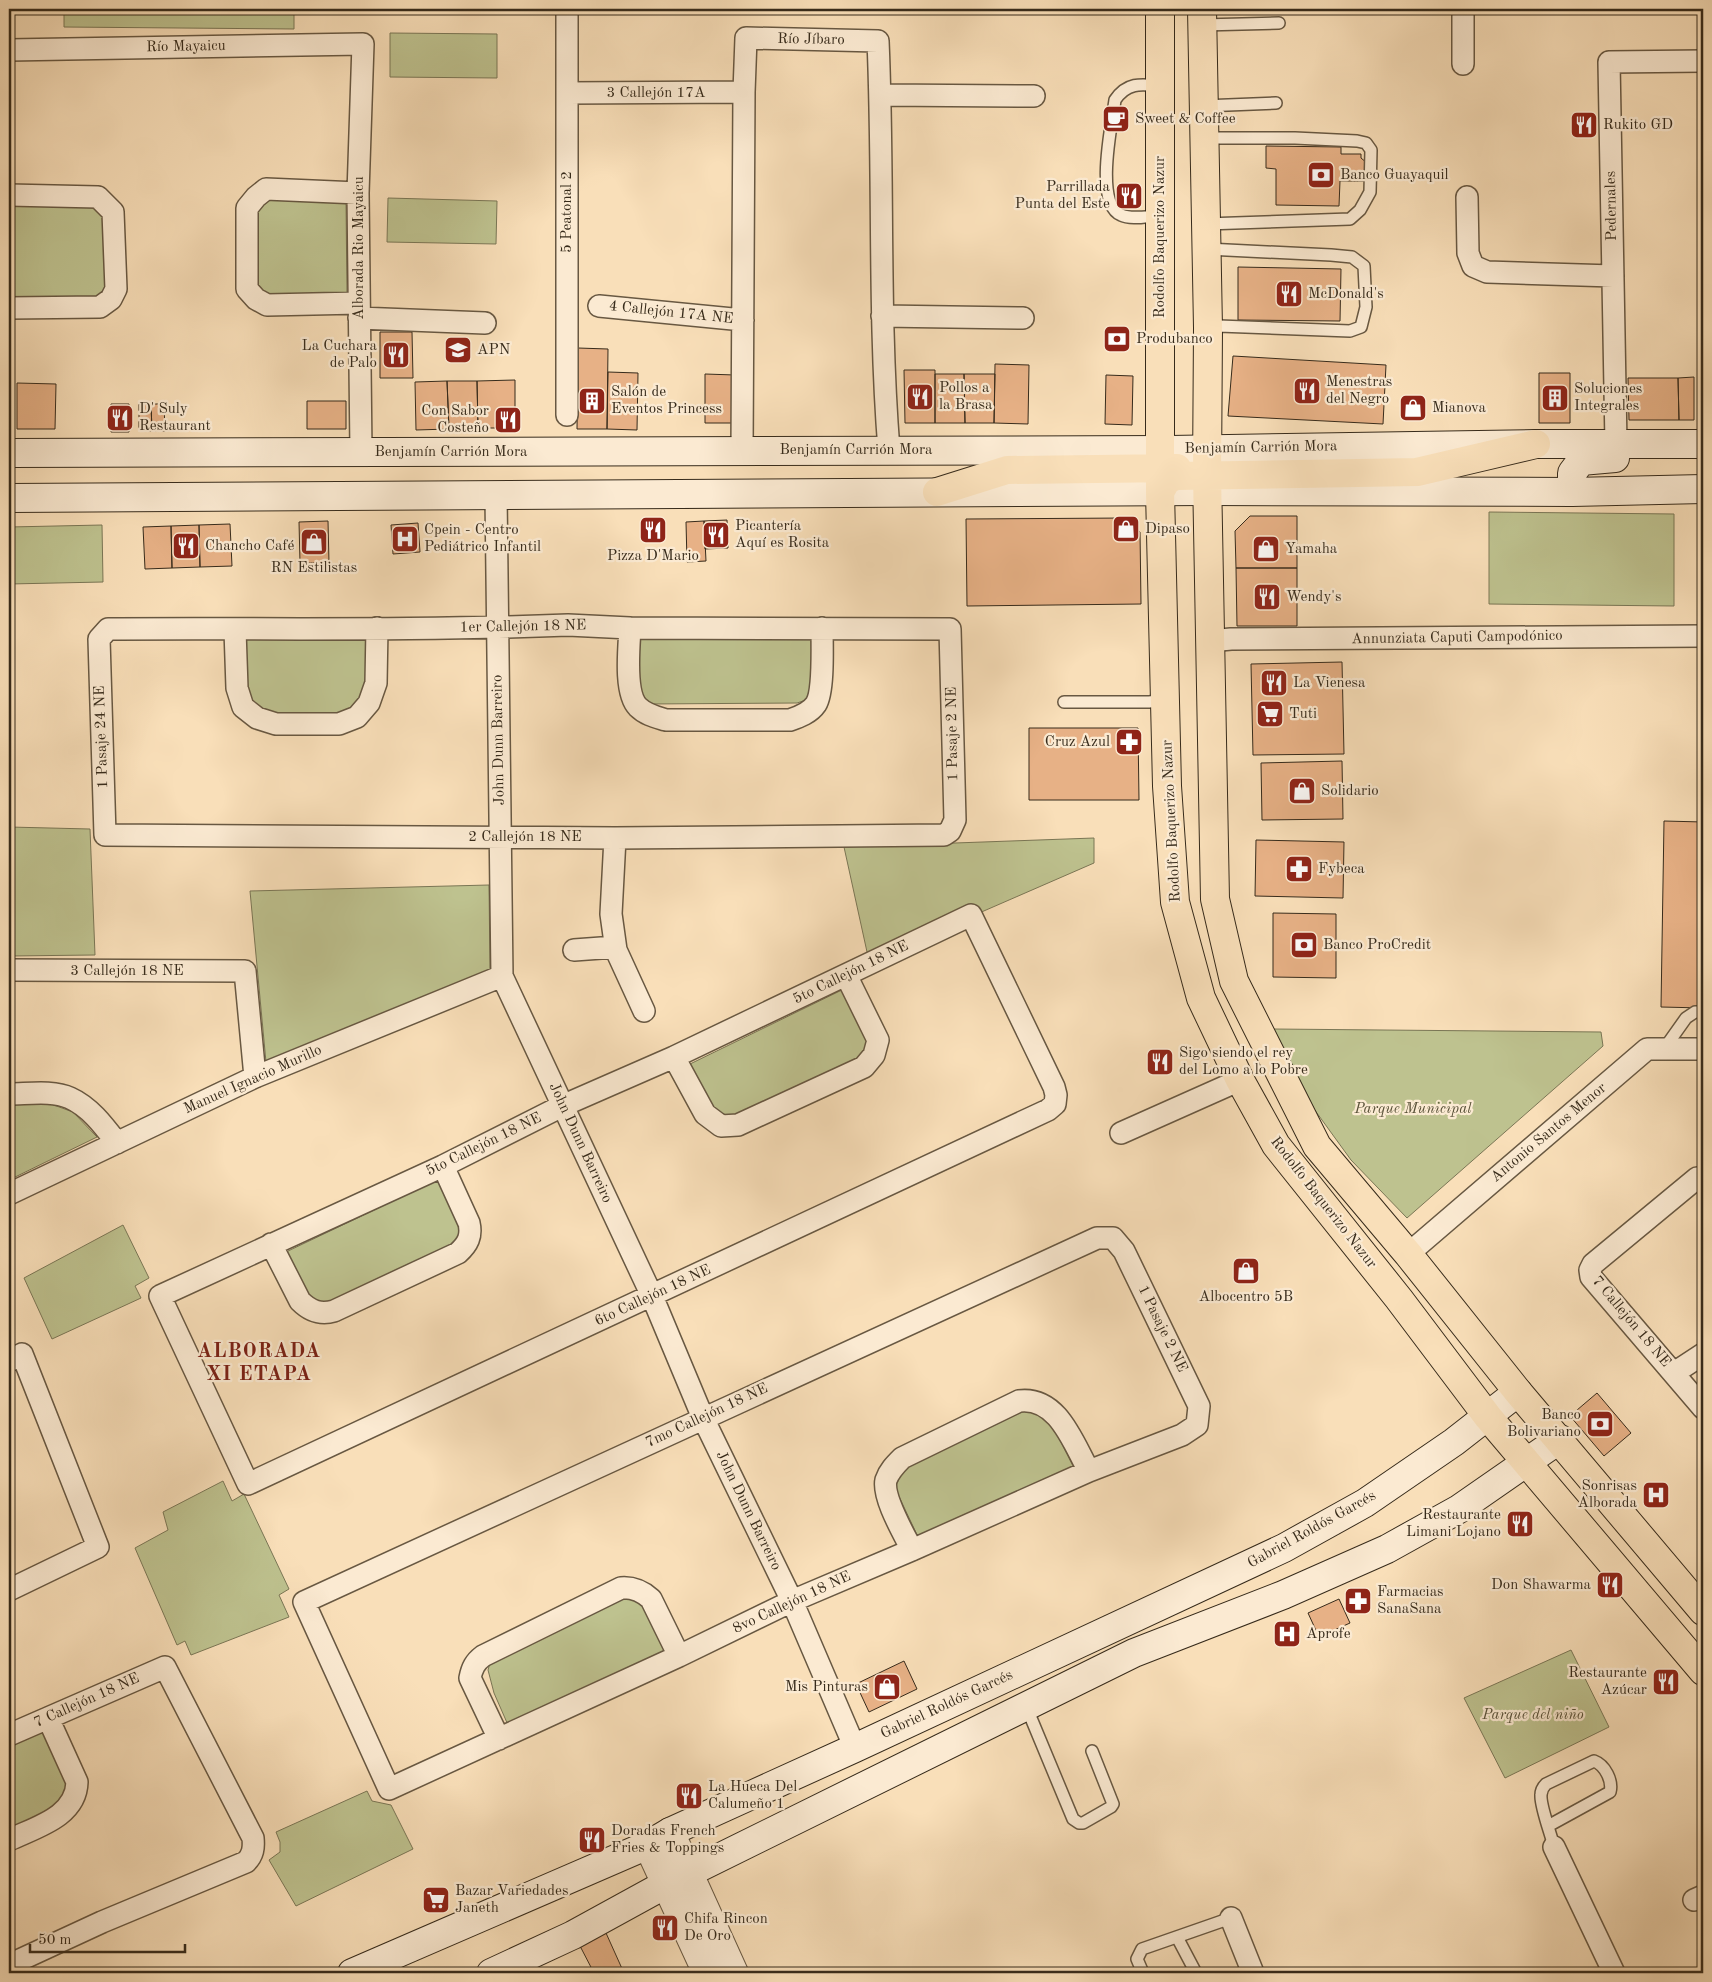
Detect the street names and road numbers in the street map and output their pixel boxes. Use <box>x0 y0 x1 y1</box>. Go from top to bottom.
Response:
street label: Río Jíbaro <box>777 32 845 48</box>
street label: Río Mayaicu <box>146 39 226 55</box>
street label: 3 Callejón 17A <box>607 86 706 101</box>
street label: Rodolfo Baquerizo Nazur <box>1153 156 1168 318</box>
street label: 5 Peatonal 2 <box>560 171 575 253</box>
street label: Pedernales <box>1604 171 1620 241</box>
street label: Alborada Rio Mayaicu <box>352 176 367 320</box>
street label: 4 Callejón 17A NE <box>608 299 734 327</box>
street label: Benjamín Carrión Mora <box>1184 439 1338 457</box>
street label: Benjamín Carrión Mora <box>780 443 933 458</box>
street label: Benjamín Carrión Mora <box>375 445 528 460</box>
street label: 1er Callejón 18 NE <box>460 618 586 636</box>
street label: Annunziata Caputi Campodónico <box>1351 629 1563 647</box>
street label: John Dunn Barreiro <box>490 675 508 805</box>
street label: 1 Pasaje 24 NE <box>93 685 111 789</box>
street label: 1 Pasaje 2 NE <box>945 687 961 781</box>
street label: Rodolfo Baquerizo Nazur <box>1160 739 1184 903</box>
street label: 2 Callejón 18 NE <box>468 830 582 845</box>
street label: 5to Callejón 18 NE <box>791 939 911 1007</box>
street label: 3 Callejón 18 NE <box>70 964 184 979</box>
street label: Manuel Ignacio Murillo <box>182 1043 324 1117</box>
street label: John Dunn Barreiro <box>546 1081 614 1205</box>
street label: Antonio Santos Menor <box>1488 1081 1610 1185</box>
street label: 5to Callejón 18 NE <box>424 1111 544 1179</box>
street label: Rodolfo Baquerizo Nazur <box>1267 1134 1379 1272</box>
street label: 6to Callejón 18 NE <box>593 1263 713 1329</box>
street label: 7 Callejón 18 NE <box>1589 1274 1673 1370</box>
street label: 1 Pasaje 2 NE <box>1135 1283 1189 1375</box>
street label: 7mo Callejón 18 NE <box>644 1381 770 1451</box>
street label: John Dunn Barreiro <box>713 1449 783 1573</box>
street label: Gabriel Roldós Garcés <box>1245 1489 1379 1571</box>
street label: 8vo Callejón 18 NE <box>731 1569 853 1637</box>
street label: Gabriel Roldós Garcés <box>879 1668 1015 1742</box>
street label: 7 Callejón 18 NE <box>32 1671 142 1731</box>

